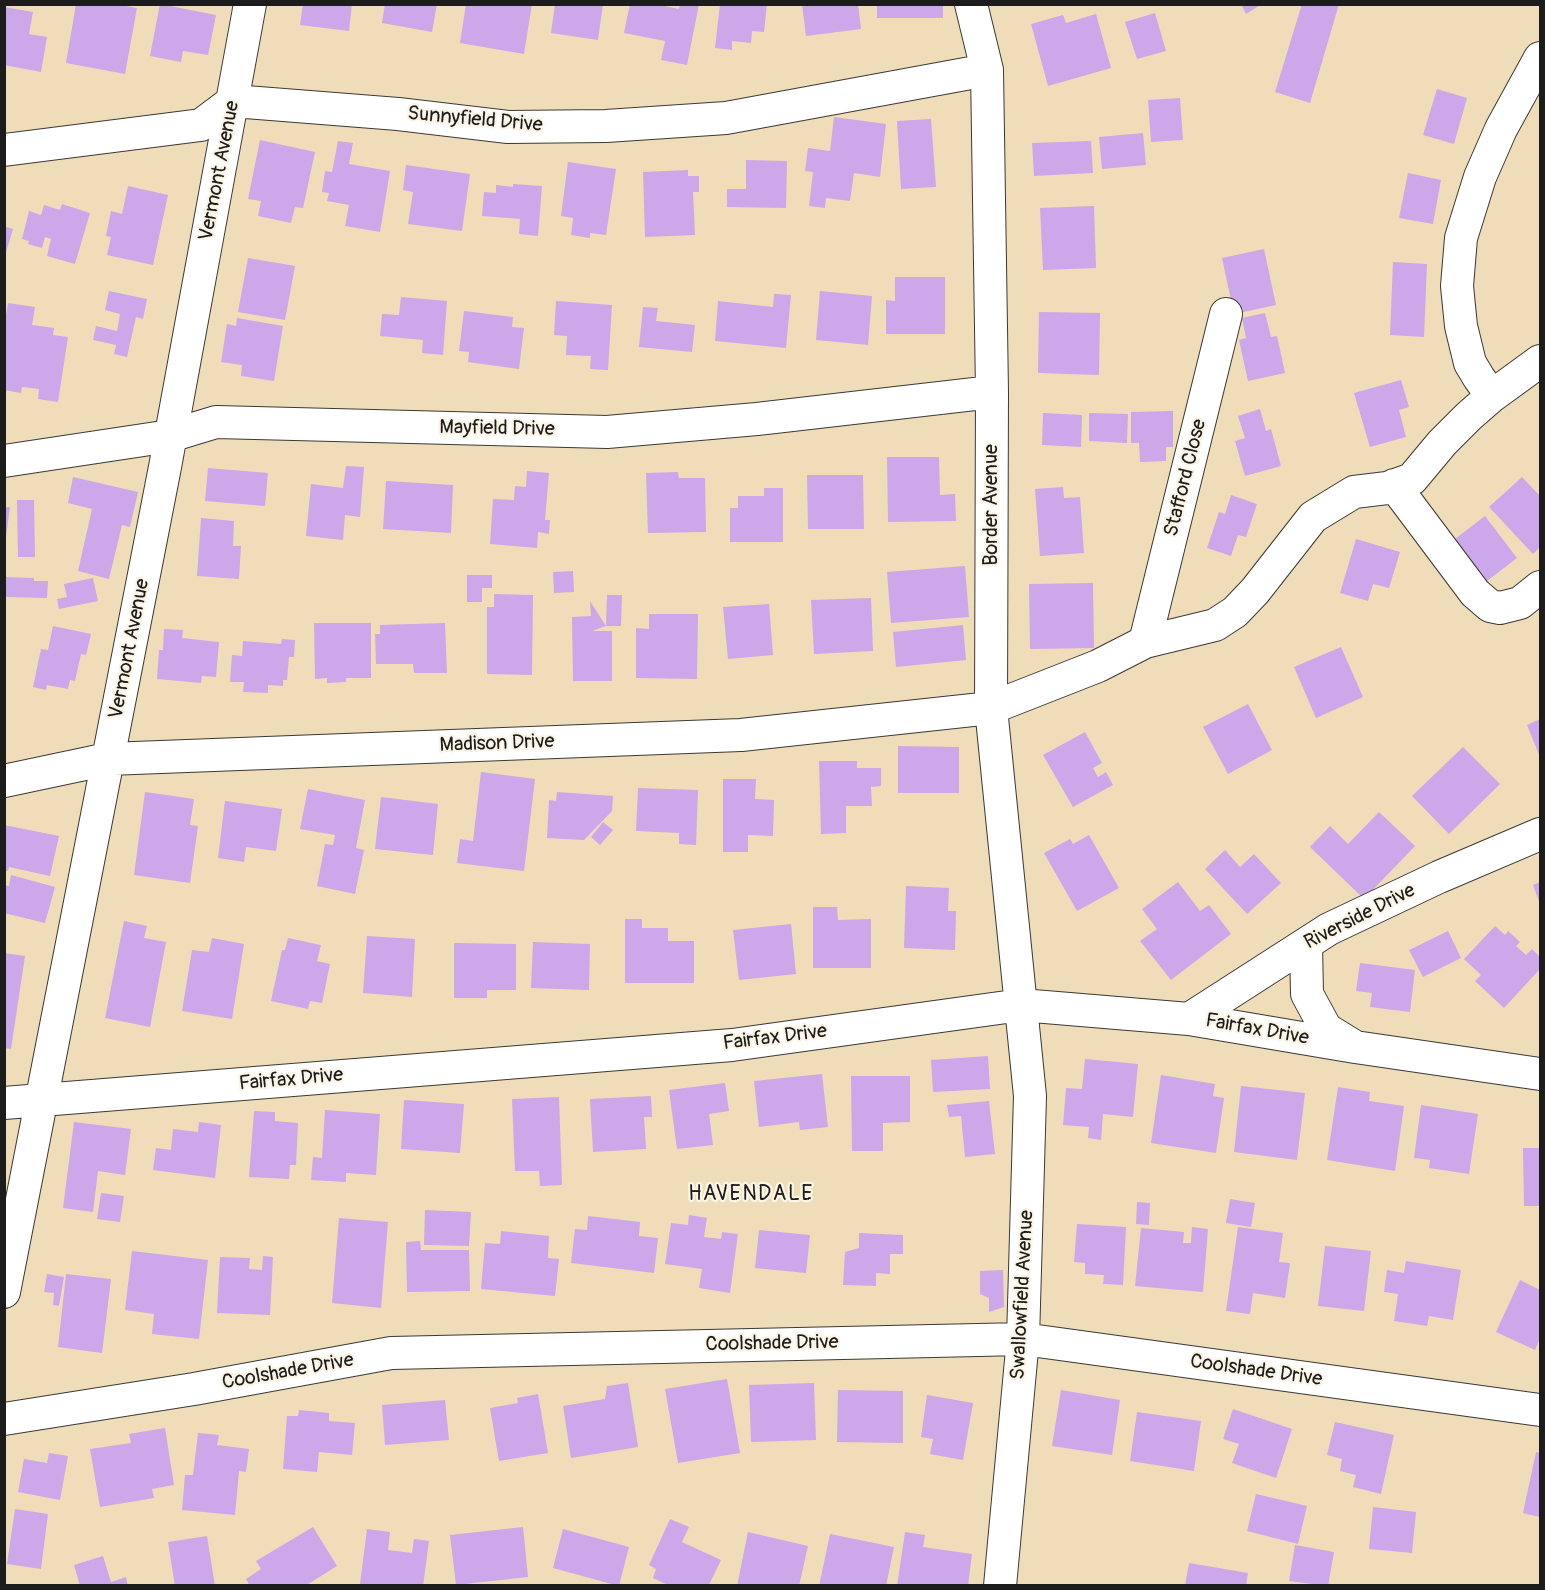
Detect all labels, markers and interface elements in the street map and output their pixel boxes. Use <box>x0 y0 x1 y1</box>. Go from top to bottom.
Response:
street label: Vermont Avenue <box>195 99 245 243</box>
street label: Sunnyfield Drive <box>406 102 544 138</box>
street label: Mayfield Drive <box>439 416 555 442</box>
street label: Stafford Close <box>1160 417 1212 539</box>
street label: Border Avenue <box>980 444 1004 566</box>
street label: Vermont Avenue <box>105 577 155 721</box>
street label: Madison Drive <box>439 730 555 758</box>
street label: Riverside Drive <box>1301 879 1419 955</box>
street label: Fairfax Drive <box>1203 1009 1311 1051</box>
street label: Fairfax Drive <box>722 1020 828 1056</box>
street label: Fairfax Drive <box>238 1063 344 1097</box>
district label: HAVENDALE <box>688 1182 814 1208</box>
street label: Swallowfield Avenue <box>1007 1210 1039 1380</box>
street label: Coolshade Drive <box>705 1331 839 1357</box>
street label: Coolshade Drive <box>220 1349 356 1395</box>
street label: Coolshade Drive <box>1188 1350 1324 1392</box>

